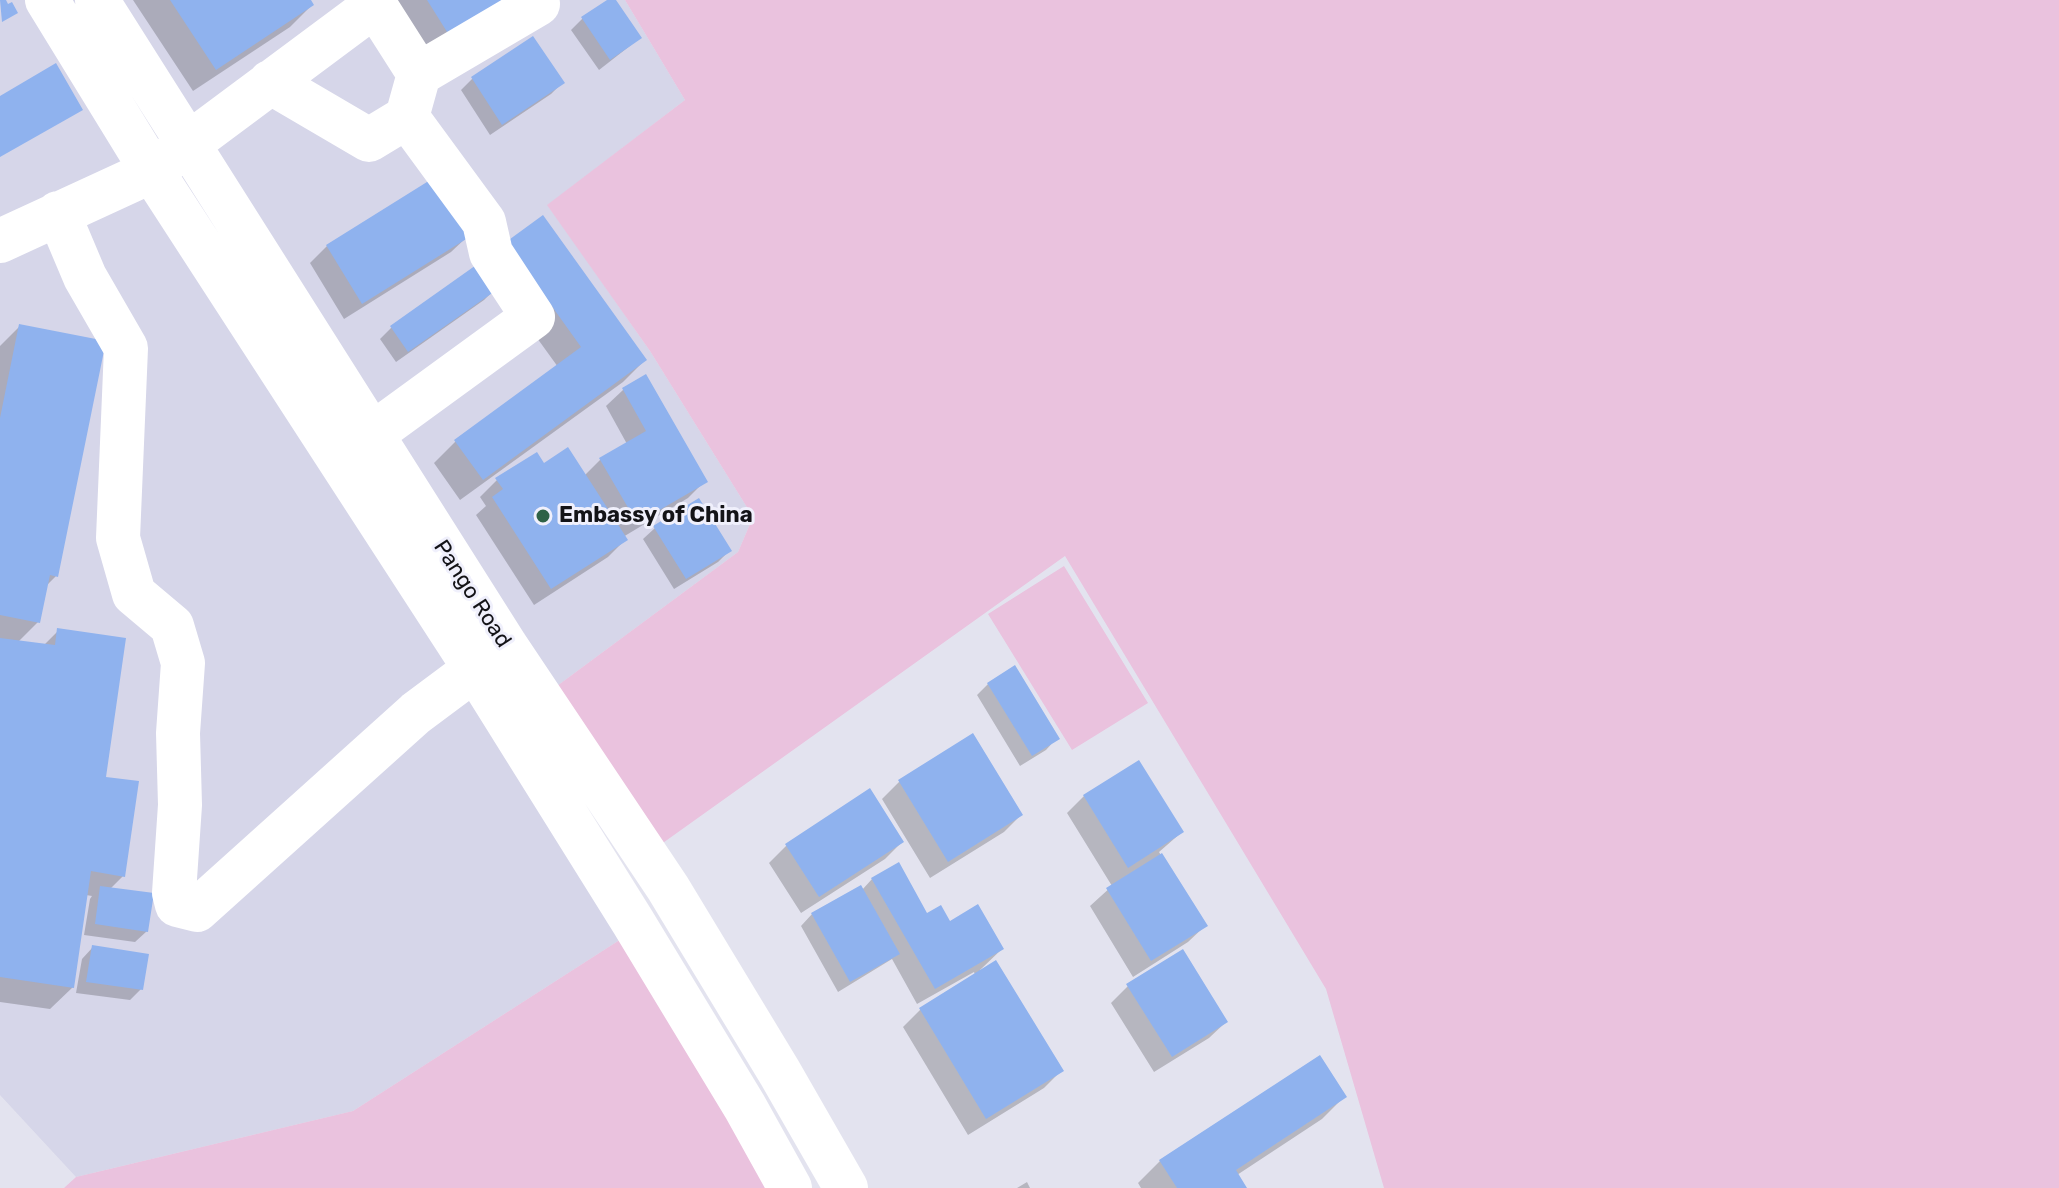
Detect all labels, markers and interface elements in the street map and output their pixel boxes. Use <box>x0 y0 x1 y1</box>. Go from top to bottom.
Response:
place label: Embassy of China <box>559 503 753 529</box>
marker: Embassy of China <box>534 507 552 525</box>
street label: Pango Road <box>428 535 516 653</box>

